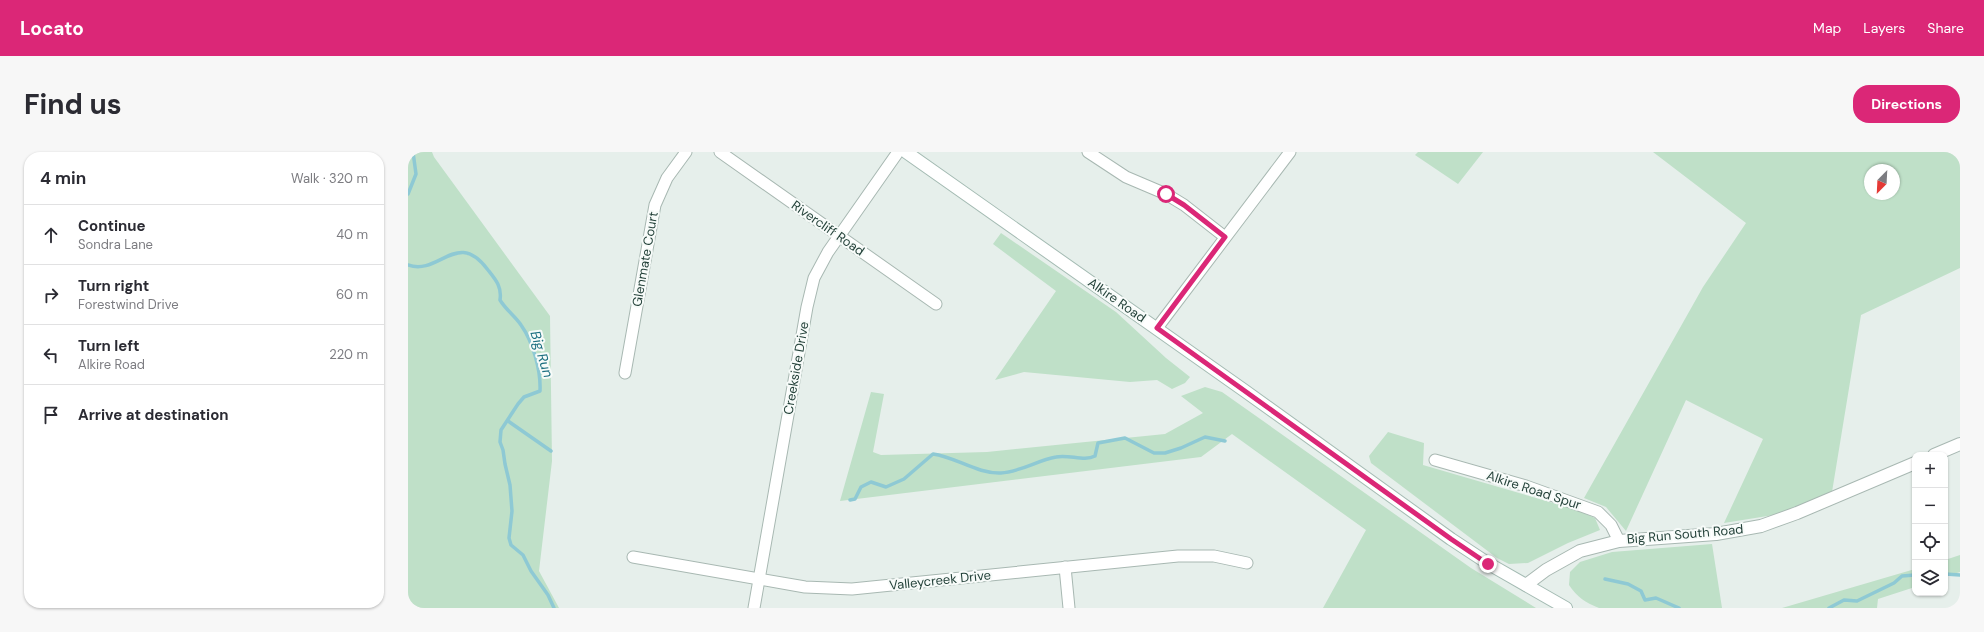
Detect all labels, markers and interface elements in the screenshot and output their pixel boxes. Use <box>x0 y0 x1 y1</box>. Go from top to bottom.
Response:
text: Locato <box>20 16 84 41</box>
text: Map <box>1813 19 1841 37</box>
text: Layers <box>1863 19 1905 37</box>
text: Share <box>1927 19 1964 37</box>
button: Directions <box>1853 85 1960 123</box>
text: Find us <box>24 86 122 123</box>
north arrow <box>1864 164 1900 200</box>
text: 4 min <box>40 167 86 189</box>
text: Walk · 320 m <box>291 170 368 187</box>
route start <box>1157 185 1175 203</box>
street label: Rivercliff Road <box>788 197 868 259</box>
street label: Glenmate Court <box>628 210 662 308</box>
text: Continue <box>78 216 146 236</box>
icon: ahead <box>40 224 62 246</box>
text: 40 m <box>336 226 368 243</box>
text: Sondra Lane <box>78 236 153 253</box>
street label: Alkire Road <box>1085 274 1149 326</box>
text: Turn right <box>78 276 149 296</box>
icon: right <box>40 284 62 306</box>
text: 60 m <box>336 286 368 303</box>
text: Forestwind Drive <box>78 296 179 313</box>
street label: Creekside Drive <box>779 320 813 416</box>
water label: Big Run <box>526 328 558 380</box>
text: Turn left <box>78 336 139 356</box>
icon: left <box>40 344 62 366</box>
text: 220 m <box>329 346 368 363</box>
text: Alkire Road <box>78 356 145 373</box>
icon: arrive <box>40 404 62 426</box>
text: Arrive at destination <box>78 405 229 425</box>
map controls <box>1912 452 1948 596</box>
button: + <box>1912 452 1948 488</box>
street label: Alkire Road Spur <box>1485 467 1584 513</box>
button: − <box>1912 488 1948 524</box>
street label: Big Run South Road <box>1626 520 1744 548</box>
button: locate <box>1912 524 1948 560</box>
route end <box>1479 555 1497 573</box>
button: layers <box>1912 560 1948 596</box>
street label: Valleycreek Drive <box>888 566 992 594</box>

